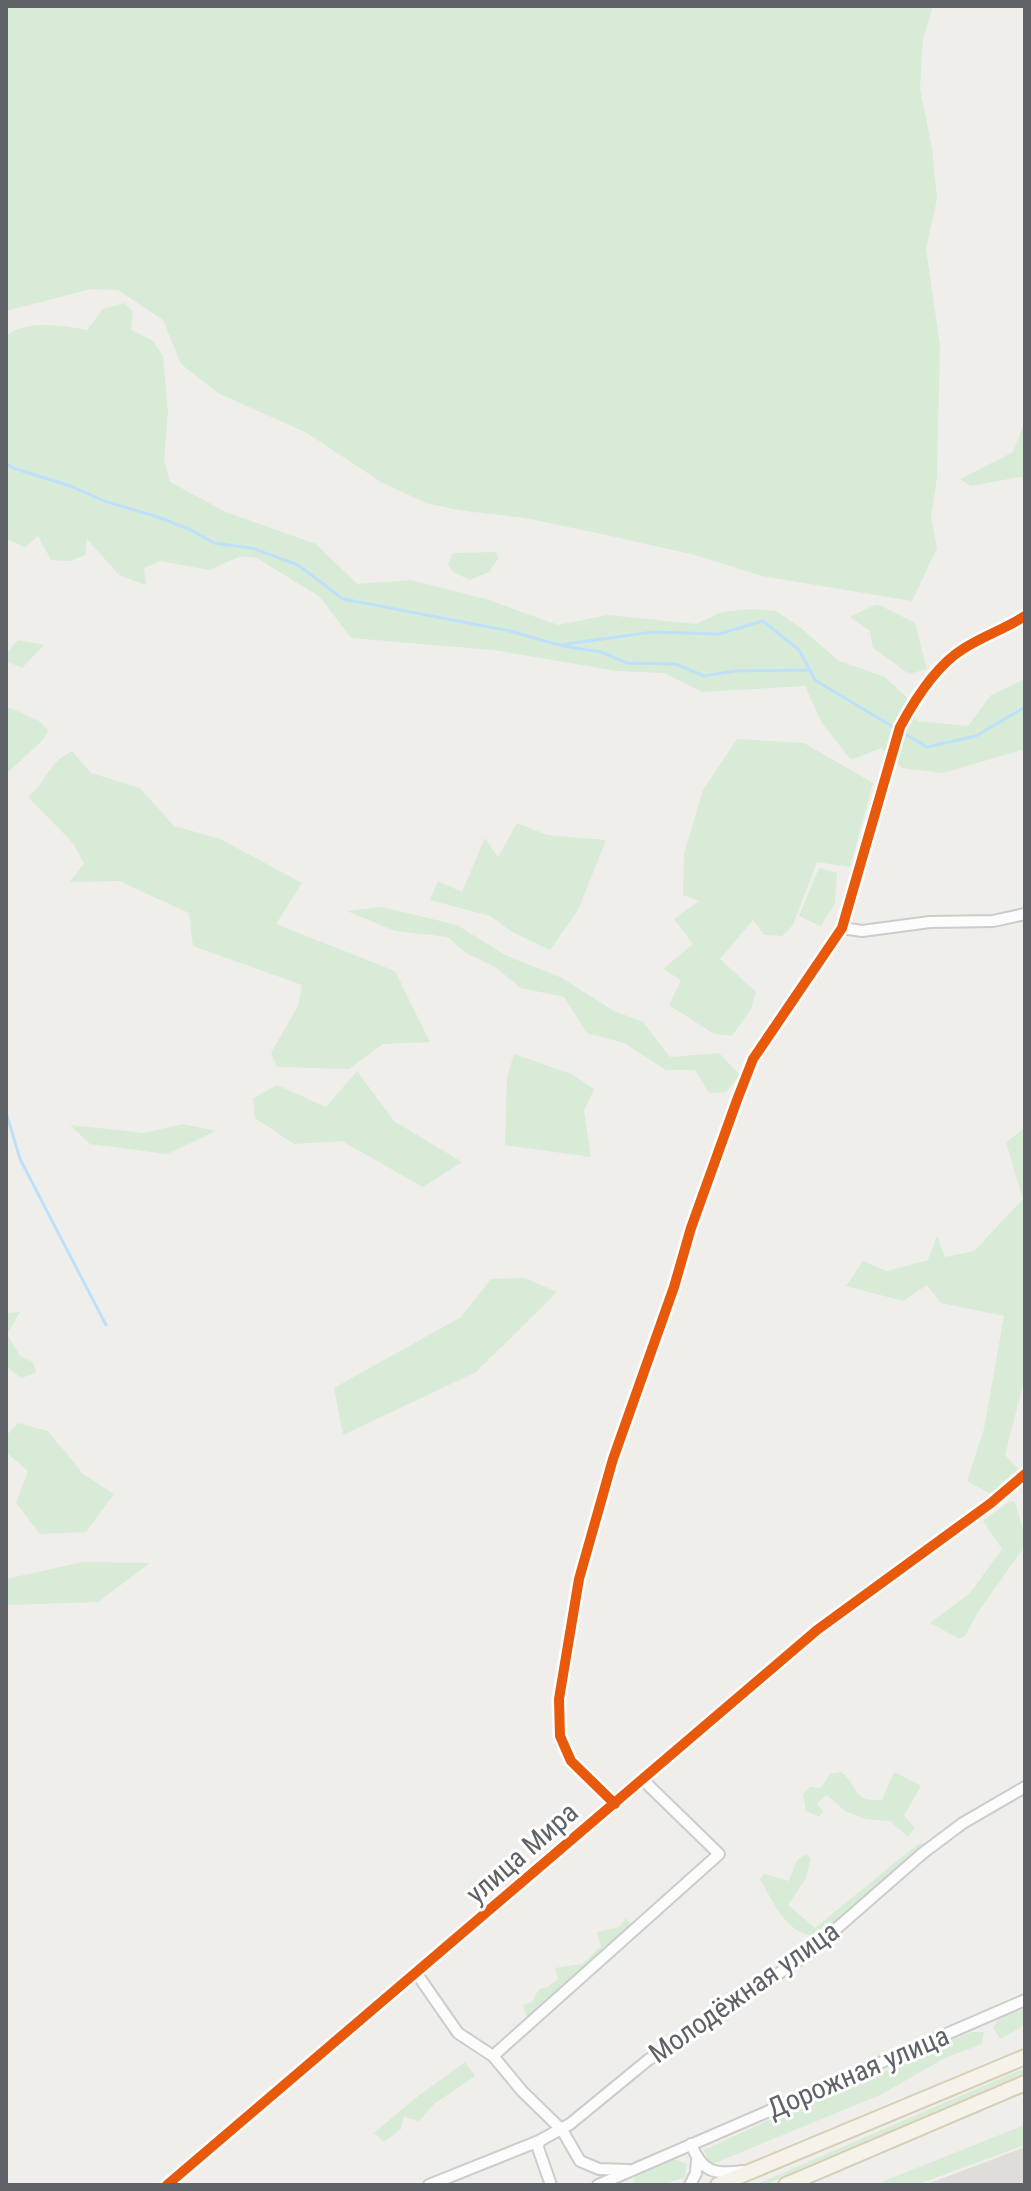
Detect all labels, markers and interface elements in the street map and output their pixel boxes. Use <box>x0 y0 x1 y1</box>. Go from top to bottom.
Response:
street label: улица Мира <box>460 1796 584 1910</box>
street label: Молодёжная улица <box>643 1914 845 2070</box>
street label: Дорожная улица <box>762 2019 954 2125</box>

